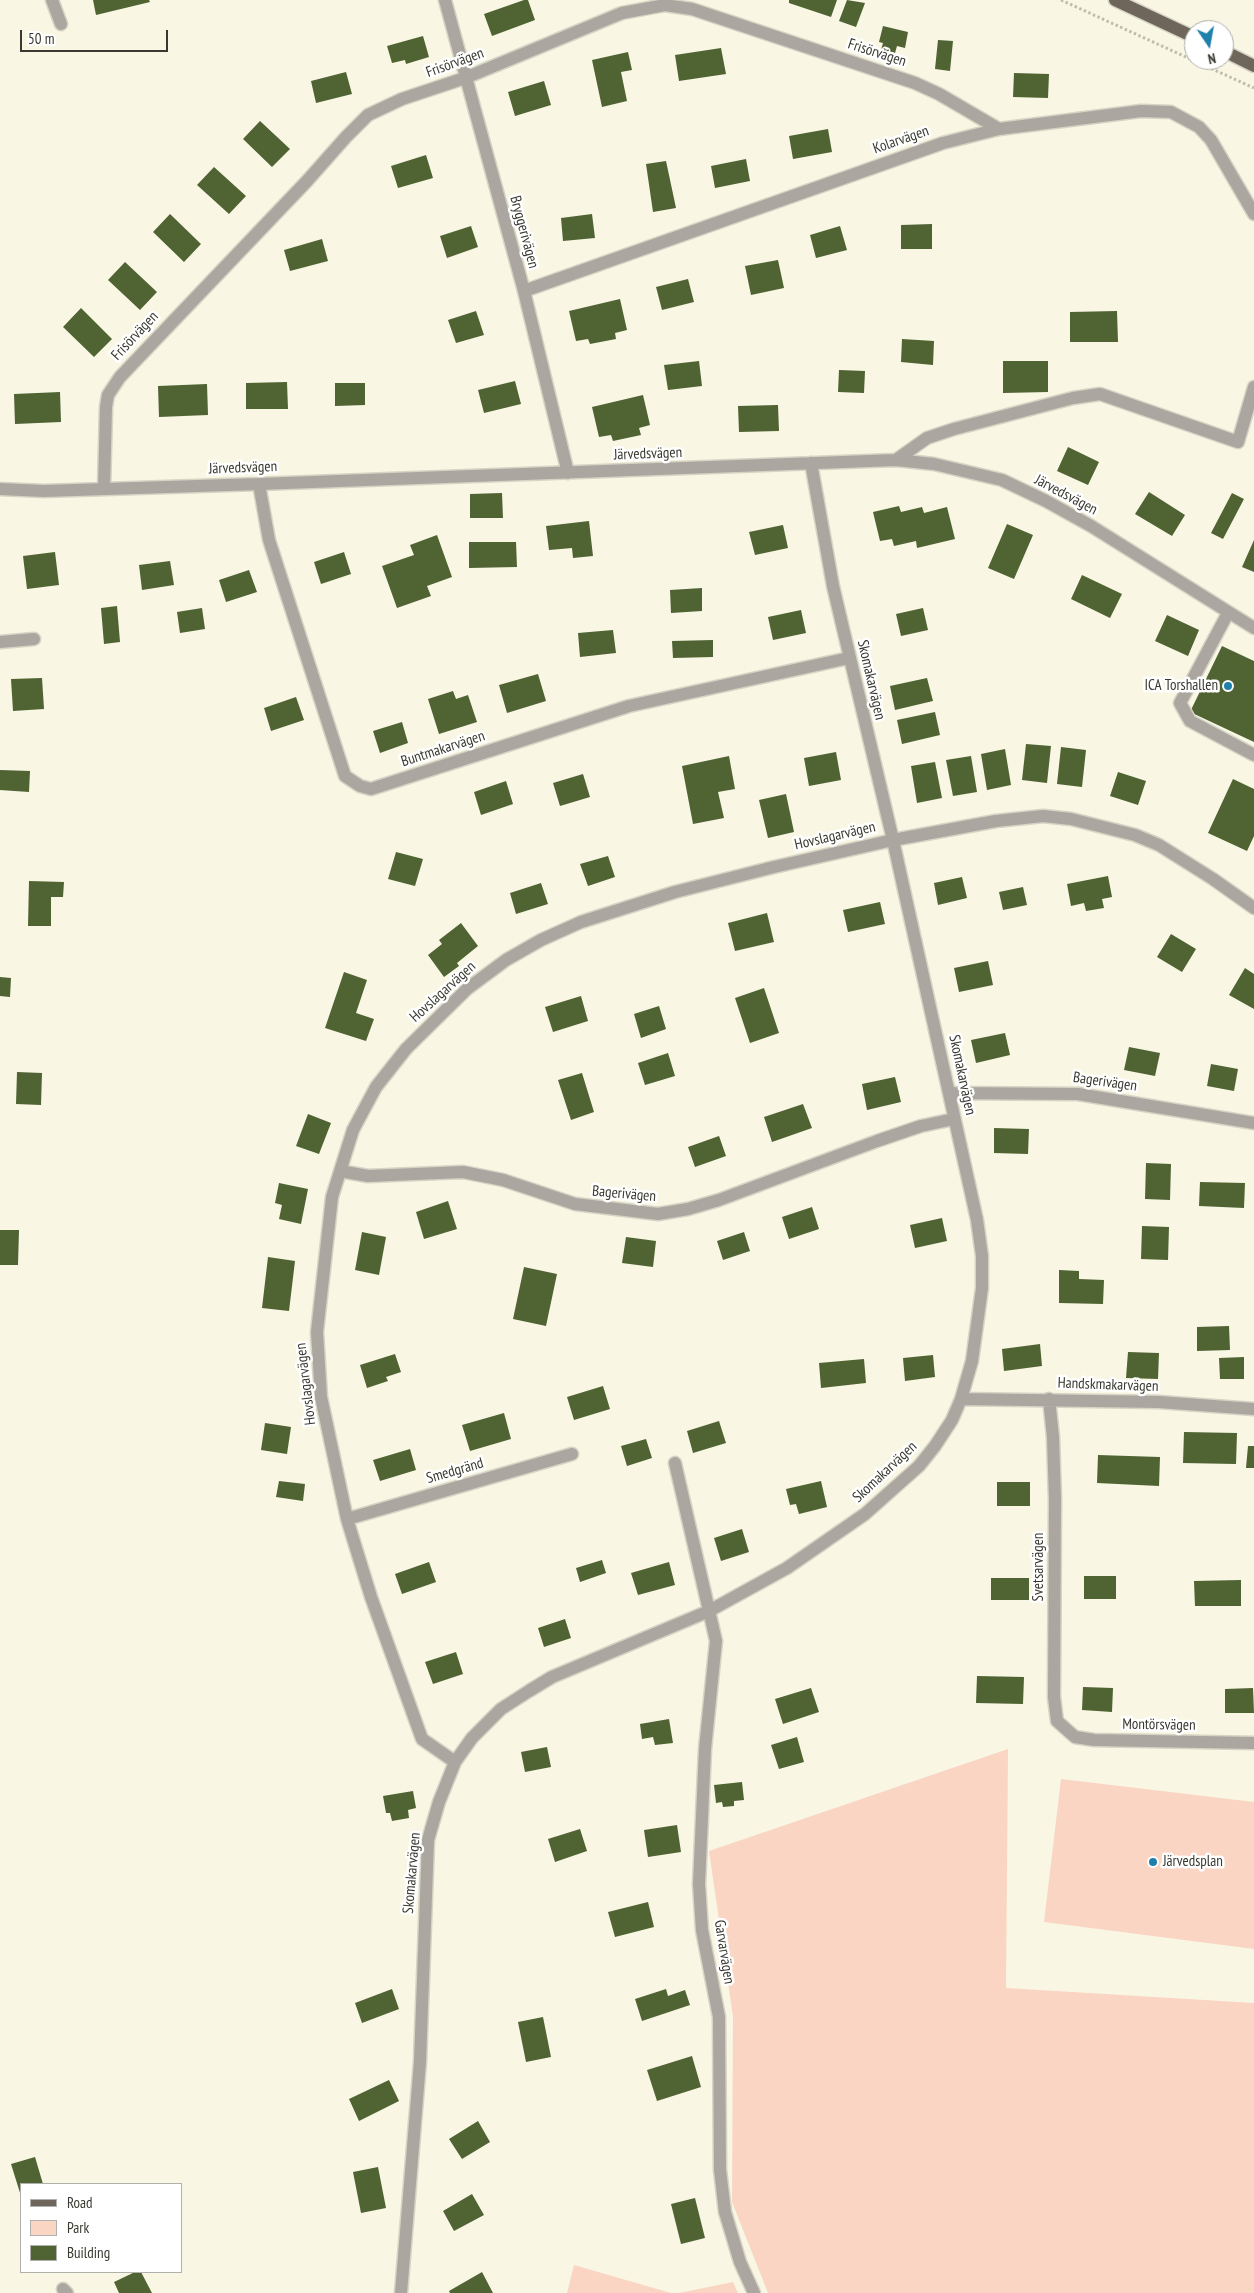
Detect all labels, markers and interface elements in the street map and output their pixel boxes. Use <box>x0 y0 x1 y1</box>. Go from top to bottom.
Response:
scale bar <box>22 20 170 52</box>
north arrow <box>1184 20 1234 70</box>
text: 50 m <box>28 29 54 48</box>
street label: Frisörvägen <box>846 35 908 71</box>
street label: Frisörvägen <box>424 44 486 82</box>
text: N <box>1206 49 1217 68</box>
street label: Kolarvägen <box>871 122 931 158</box>
street label: Bryggerivägen <box>506 194 542 270</box>
street label: Frisörvägen <box>108 308 162 364</box>
street label: Järvedsvägen <box>614 444 682 464</box>
street label: Järvedsvägen <box>209 458 277 478</box>
street label: Järvedsvägen <box>1032 471 1100 519</box>
street label: Skomakarvägen <box>853 638 889 722</box>
place label: ICA Torshallen <box>1145 677 1218 695</box>
marker: ICA Torshallen <box>1222 680 1234 692</box>
street label: Buntmakarvägen <box>399 727 487 771</box>
street label: Hovslagarvägen <box>793 818 877 854</box>
street label: Hovslagarvägen <box>406 958 480 1026</box>
street label: Skomakarvägen <box>945 1033 979 1117</box>
street label: Bagerivägen <box>1072 1069 1138 1095</box>
street label: Bagerivägen <box>591 1182 657 1206</box>
street label: Hovslagarvägen <box>292 1342 320 1426</box>
street label: Handskmakarvägen <box>1057 1374 1159 1396</box>
street label: Skomakarvägen <box>849 1438 921 1506</box>
street label: Smedgränd <box>424 1454 486 1488</box>
street label: Svetsarvägen <box>1030 1533 1048 1601</box>
street label: Montörsvägen <box>1122 1715 1196 1735</box>
street label: Skomakarvägen <box>399 1832 425 1914</box>
place label: Järvedsplan <box>1163 1853 1223 1871</box>
marker: Järvedsplan <box>1147 1856 1159 1868</box>
street label: Garvarvägen <box>710 1919 738 1985</box>
legend <box>20 2183 182 2273</box>
text: Road <box>67 2193 93 2212</box>
text: Park <box>67 2218 89 2237</box>
text: Building <box>67 2243 110 2262</box>

